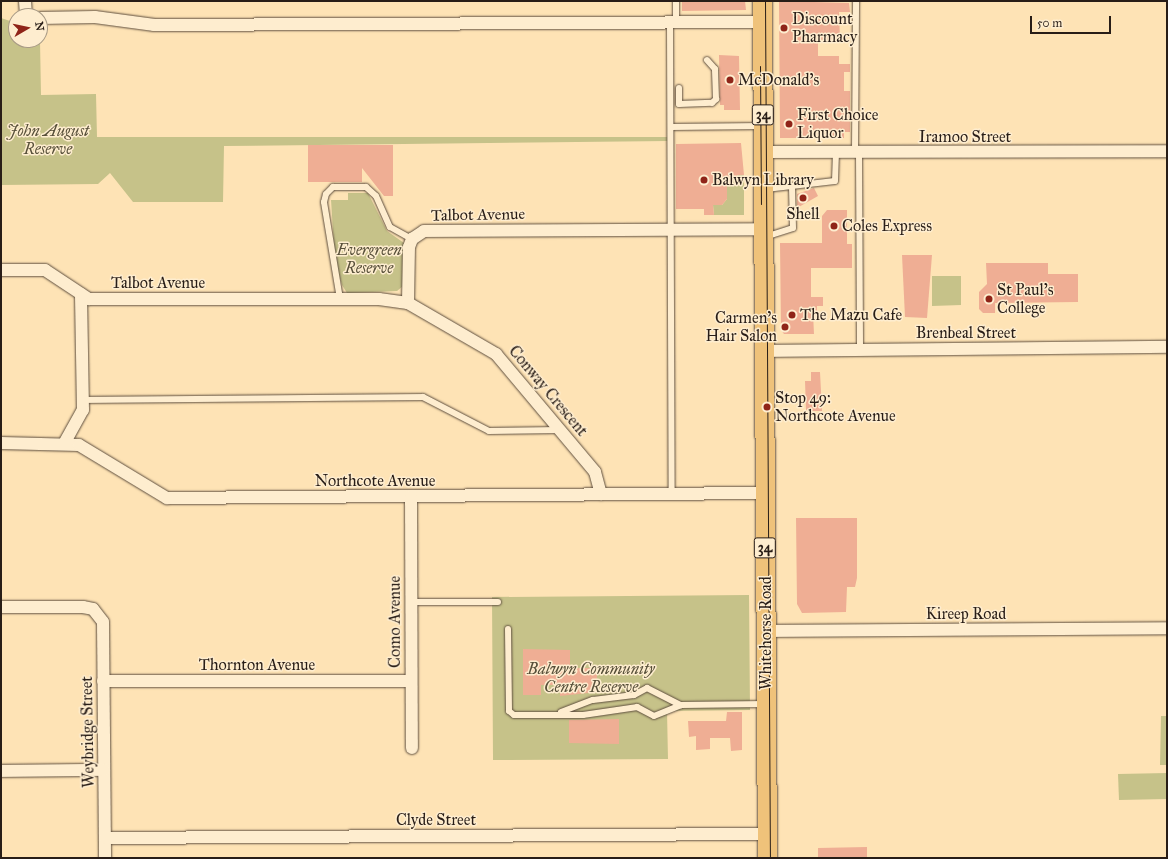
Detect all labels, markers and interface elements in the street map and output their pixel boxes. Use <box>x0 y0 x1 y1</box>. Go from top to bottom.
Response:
north arrow <box>8 8 48 48</box>
scale bar <box>1032 8 1113 34</box>
place label: Discount Pharmacy <box>792 9 857 47</box>
text: 50 m <box>1037 16 1062 30</box>
text: N <box>32 21 47 32</box>
marker: Discount Pharmacy <box>779 23 789 33</box>
place label: McDonald's <box>738 70 819 90</box>
marker: McDonald's <box>725 75 735 85</box>
road number: 34 <box>751 102 775 128</box>
place label: First Choice Liquor <box>797 105 878 143</box>
marker: First Choice Liquor <box>784 119 794 129</box>
park label: John August Reserve <box>7 121 89 159</box>
street label: Iramoo Street <box>919 127 1011 147</box>
place label: Balwyn Library <box>712 170 814 190</box>
marker: Balwyn Library <box>699 175 709 185</box>
marker: Shell <box>798 193 808 203</box>
place label: Shell <box>786 204 820 224</box>
street label: Talbot Avenue <box>431 205 525 225</box>
place label: Coles Express <box>842 216 932 236</box>
marker: Coles Express <box>829 221 839 231</box>
park label: Evergreen Reserve <box>337 240 401 278</box>
street label: Talbot Avenue <box>111 273 205 293</box>
place label: St Paul's College <box>997 280 1053 318</box>
marker: St Paul's College <box>984 294 994 304</box>
place label: The Mazu Cafe <box>800 305 902 325</box>
place label: Carmen's Hair Salon <box>705 308 777 346</box>
marker: The Mazu Cafe <box>787 310 797 320</box>
marker: Carmen's Hair Salon <box>780 322 790 332</box>
street label: Brenbeal Street <box>916 323 1016 343</box>
street label: Conway Crescent <box>504 342 592 440</box>
place label: Stop 49: Northcote Avenue <box>775 388 896 426</box>
marker: Stop 49: Northcote Avenue <box>762 402 772 412</box>
street label: Northcote Avenue <box>315 471 435 491</box>
road number: 34 <box>753 535 777 561</box>
street label: Como Avenue <box>385 576 405 668</box>
street label: Whitehorse Road <box>756 576 776 690</box>
street label: Kireep Road <box>926 604 1006 624</box>
street label: Thornton Avenue <box>199 655 315 675</box>
park label: Balwyn Community Centre Reserve <box>527 659 655 697</box>
street label: Weybridge Street <box>77 676 99 788</box>
street label: Clyde Street <box>396 810 476 830</box>

